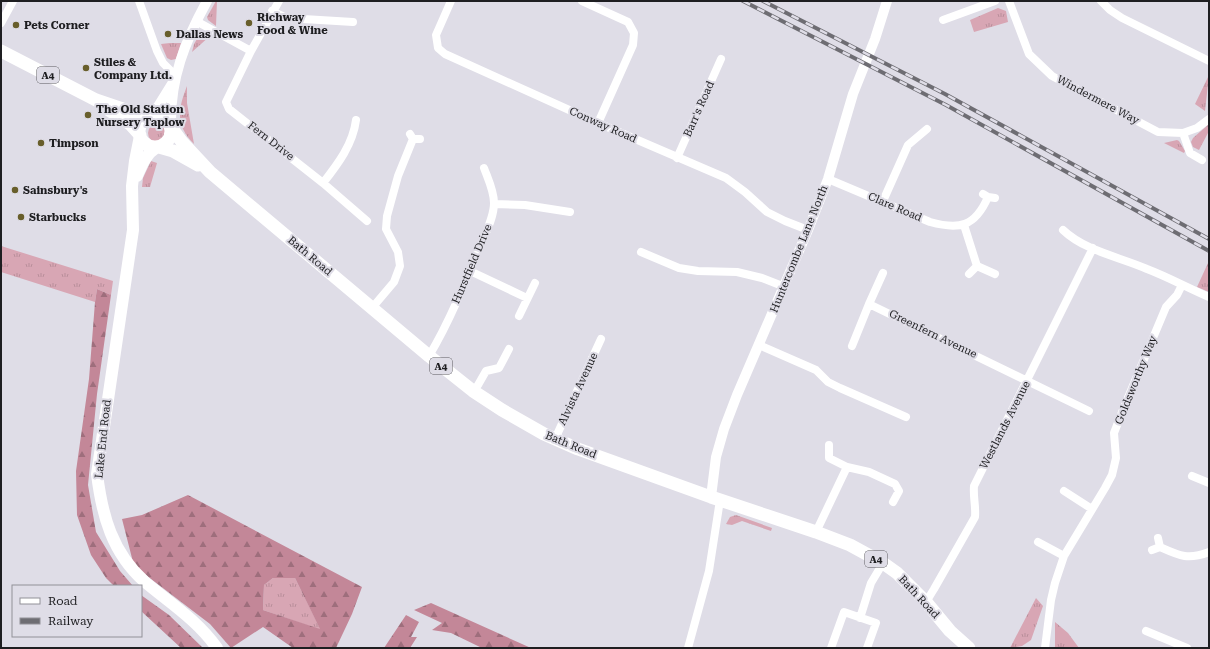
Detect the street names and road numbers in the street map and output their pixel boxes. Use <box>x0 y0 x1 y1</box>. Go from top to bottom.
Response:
road number: A4 <box>37 67 59 83</box>
street label: Windermere Way <box>1055 73 1142 127</box>
street label: Barr's Road <box>681 79 717 139</box>
street label: Conway Road <box>567 104 639 146</box>
street label: Fern Drive <box>245 119 297 163</box>
street label: Huntercombe Lane North <box>767 183 831 315</box>
street label: Clare Road <box>866 190 924 224</box>
street label: Hurstfield Drive <box>449 222 495 306</box>
street label: Bath Road <box>285 234 335 278</box>
street label: Greenfern Avenue <box>887 307 979 361</box>
street label: Goldsworthy Way <box>1112 333 1160 426</box>
street label: Alvista Avenue <box>555 351 601 427</box>
road number: A4 <box>430 358 452 374</box>
street label: Westlands Avenue <box>977 379 1033 471</box>
street label: Lake End Road <box>92 399 114 479</box>
street label: Bath Road <box>543 429 599 461</box>
road number: A4 <box>865 551 887 567</box>
street label: Bath Road <box>896 573 942 621</box>

